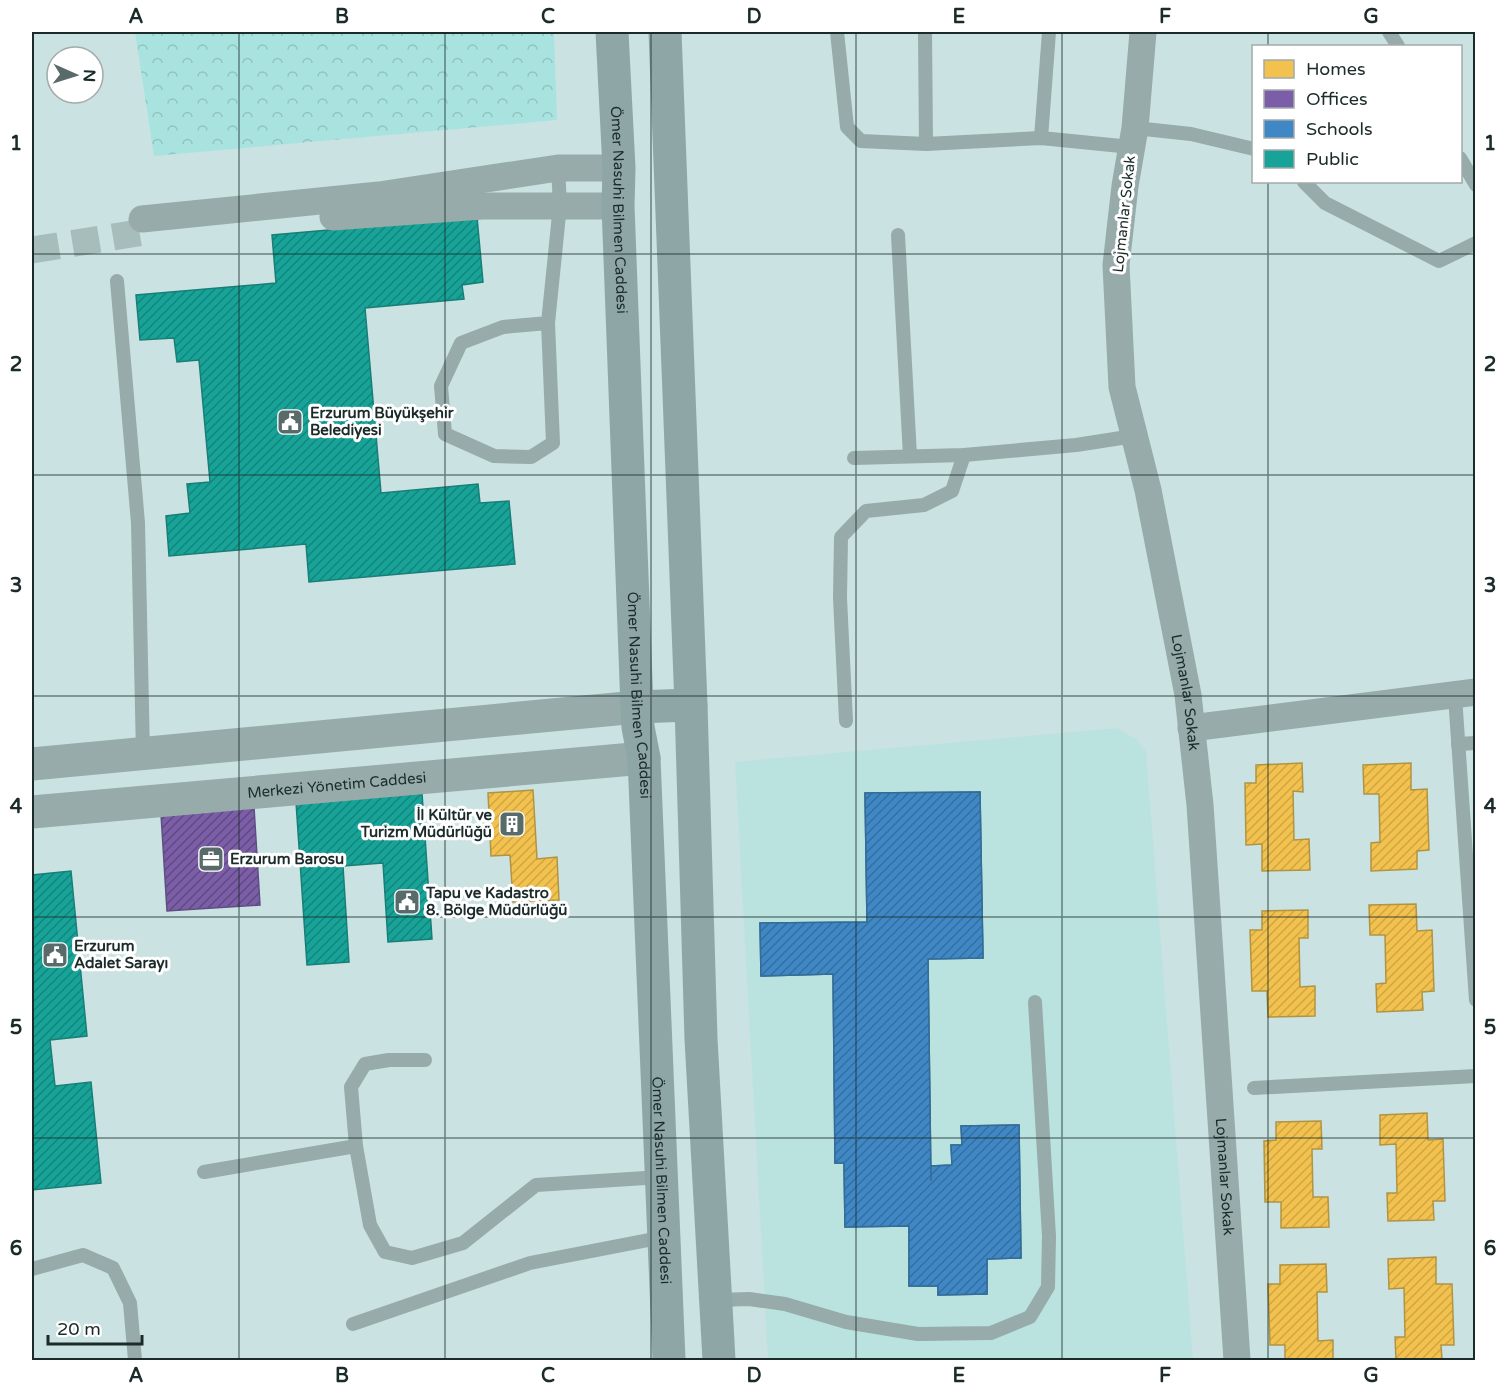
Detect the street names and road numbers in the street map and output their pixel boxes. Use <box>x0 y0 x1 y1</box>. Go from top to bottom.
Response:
street label: Ömer Nasuhi Bilmen Caddesi <box>607 105 631 314</box>
street label: Lojmanlar Sokak <box>1109 155 1139 273</box>
street label: Ömer Nasuhi Bilmen Caddesi <box>624 591 655 799</box>
street label: Lojmanlar Sokak <box>1167 633 1203 752</box>
street label: Merkezi Yönetim Caddesi <box>246 768 427 802</box>
street label: Ömer Nasuhi Bilmen Caddesi <box>648 1076 675 1285</box>
street label: Lojmanlar Sokak <box>1212 1117 1238 1236</box>

